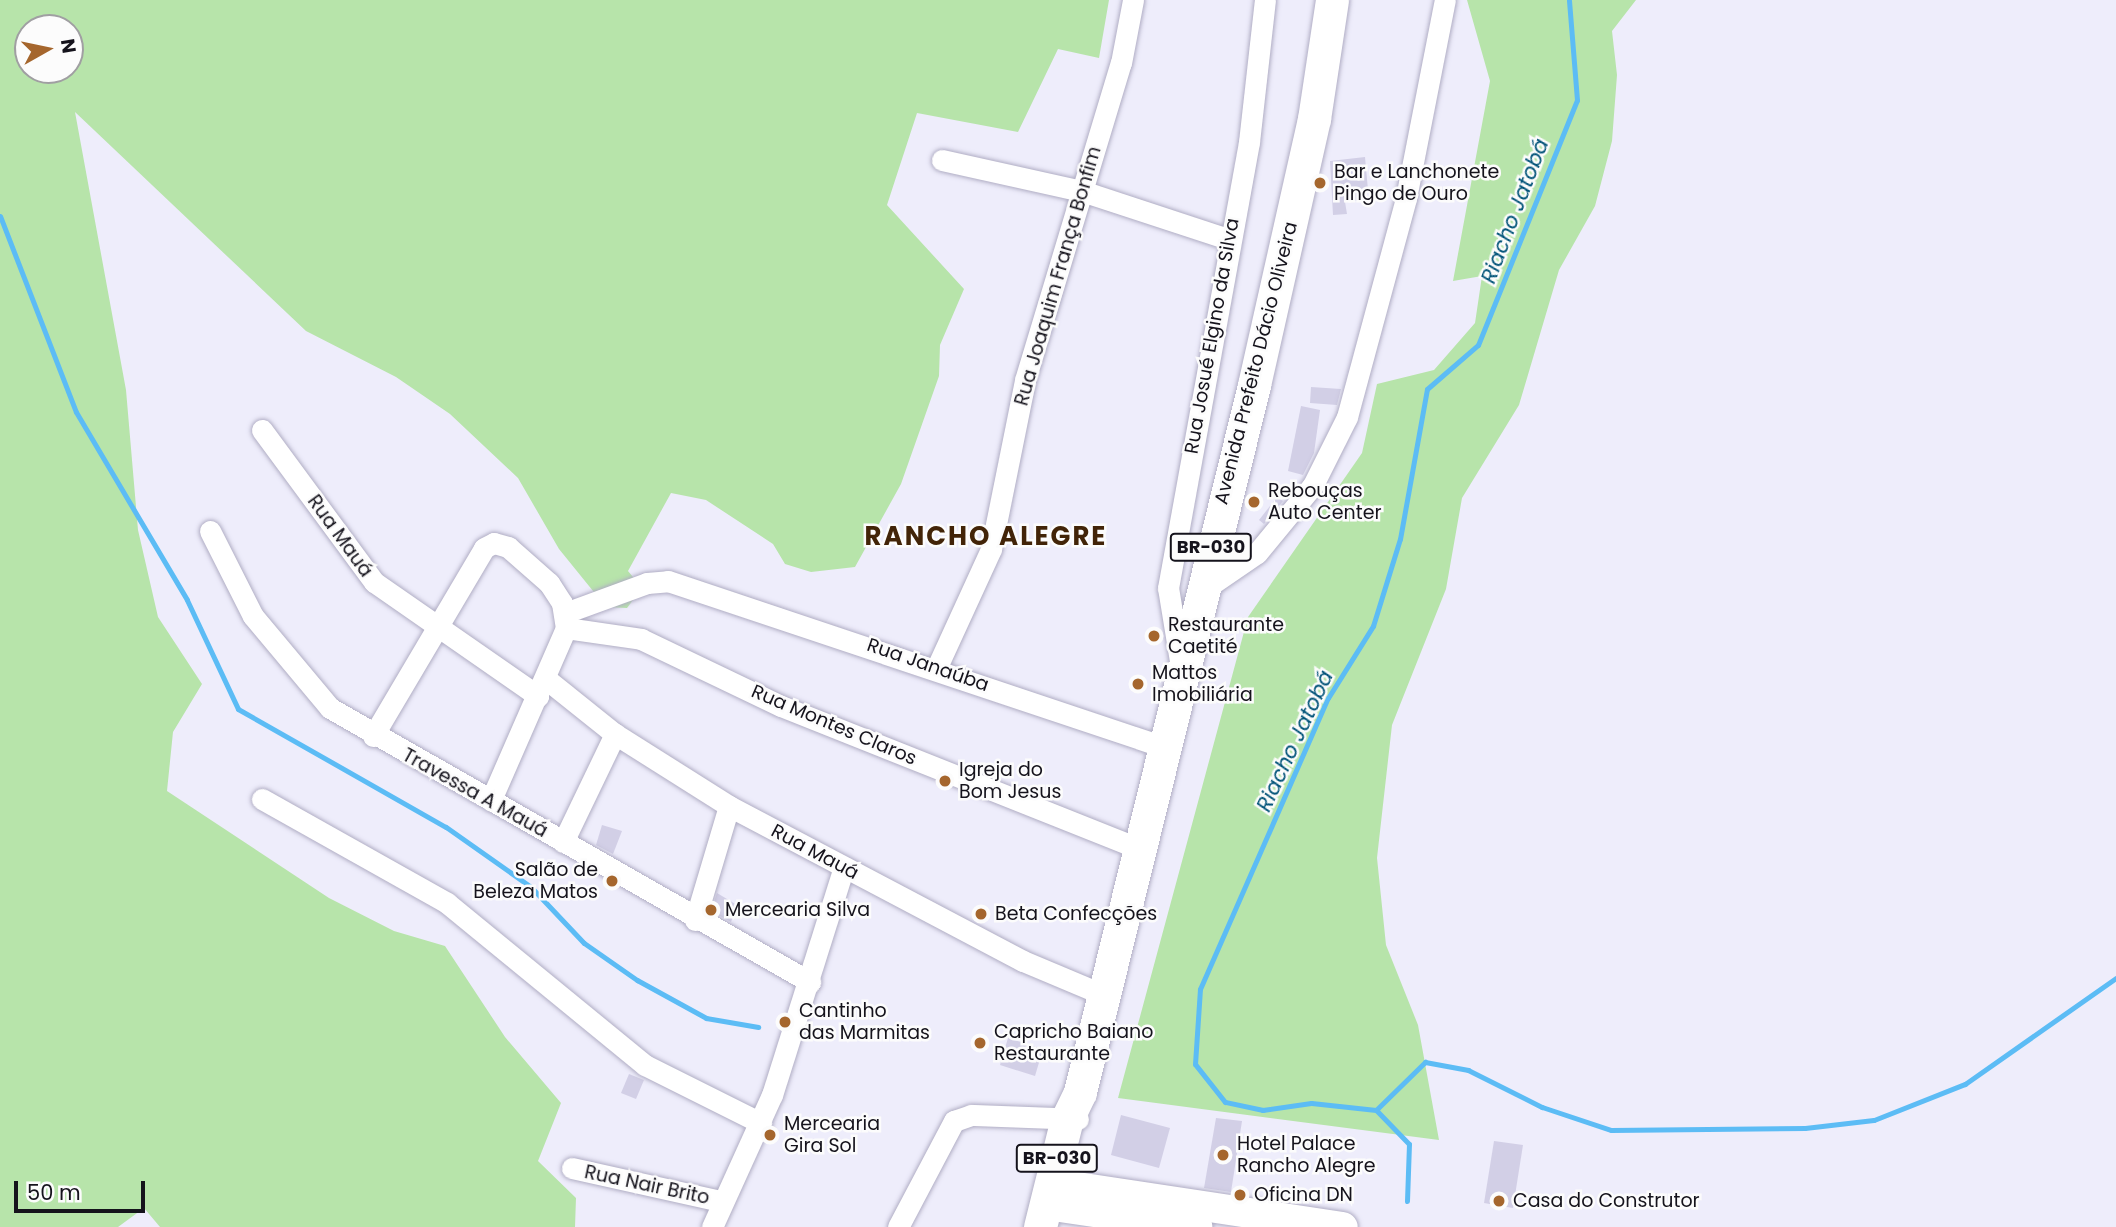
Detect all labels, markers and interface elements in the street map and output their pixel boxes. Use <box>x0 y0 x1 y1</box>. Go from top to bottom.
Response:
north arrow <box>14 14 84 84</box>
text: N <box>54 37 83 55</box>
water label: Riacho Jatobá <box>1476 135 1554 287</box>
street label: Rua Joaquim França Bonfim <box>1010 144 1106 408</box>
place label: Bar e Lanchonete Pingo de Ouro <box>1334 161 1499 205</box>
marker: Bar e Lanchonete Pingo de Ouro <box>1312 175 1328 191</box>
street label: Rua Josué Elgino da Silva <box>1180 216 1244 456</box>
street label: Avenida Prefeito Dácio Oliveira <box>1210 219 1302 507</box>
place label: Rebouças Auto Center <box>1268 480 1382 524</box>
street label: Rua Mauá <box>303 491 377 581</box>
marker: Rebouças Auto Center <box>1246 494 1262 510</box>
district label: RANCHO ALEGRE <box>866 521 1106 553</box>
road number: BR-030 <box>1169 532 1253 562</box>
place label: Restaurante Caetité <box>1168 614 1284 658</box>
marker: Restaurante Caetité <box>1146 628 1162 644</box>
street label: Rua Janaúba <box>864 633 992 697</box>
place label: Mattos Imobiliária <box>1152 662 1253 706</box>
water label: Riacho Jatobá <box>1251 666 1339 816</box>
marker: Mattos Imobiliária <box>1130 676 1146 692</box>
street label: Rua Montes Claros <box>748 680 920 770</box>
street label: Travessa A Mauá <box>398 744 552 842</box>
place label: Igreja do Bom Jesus <box>959 759 1061 803</box>
marker: Igreja do Bom Jesus <box>937 773 953 789</box>
street label: Rua Mauá <box>767 819 863 885</box>
place label: Salão de Beleza Matos <box>473 859 598 903</box>
marker: Salão de Beleza Matos <box>604 873 620 889</box>
place label: Mercearia Silva <box>725 899 870 921</box>
marker: Mercearia Silva <box>703 902 719 918</box>
place label: Beta Confecções <box>995 903 1157 925</box>
marker: Beta Confecções <box>973 906 989 922</box>
place label: Cantinho das Marmitas <box>799 1000 930 1044</box>
marker: Cantinho das Marmitas <box>777 1014 793 1030</box>
place label: Capricho Baiano Restaurante <box>994 1021 1153 1065</box>
marker: Capricho Baiano Restaurante <box>972 1035 988 1051</box>
place label: Mercearia Gira Sol <box>784 1113 880 1157</box>
marker: Mercearia Gira Sol <box>762 1127 778 1143</box>
place label: Hotel Palace Rancho Alegre <box>1237 1133 1375 1177</box>
road number: BR-030 <box>1015 1143 1099 1172</box>
marker: Hotel Palace Rancho Alegre <box>1215 1147 1231 1163</box>
street label: Rua Nair Brito <box>582 1161 712 1209</box>
scale bar <box>18 1168 149 1212</box>
text: 50 m <box>27 1178 81 1207</box>
place label: Oficina DN <box>1254 1184 1353 1206</box>
marker: Oficina DN <box>1232 1187 1248 1203</box>
place label: Casa do Construtor <box>1513 1190 1700 1212</box>
marker: Casa do Construtor <box>1491 1193 1507 1209</box>

